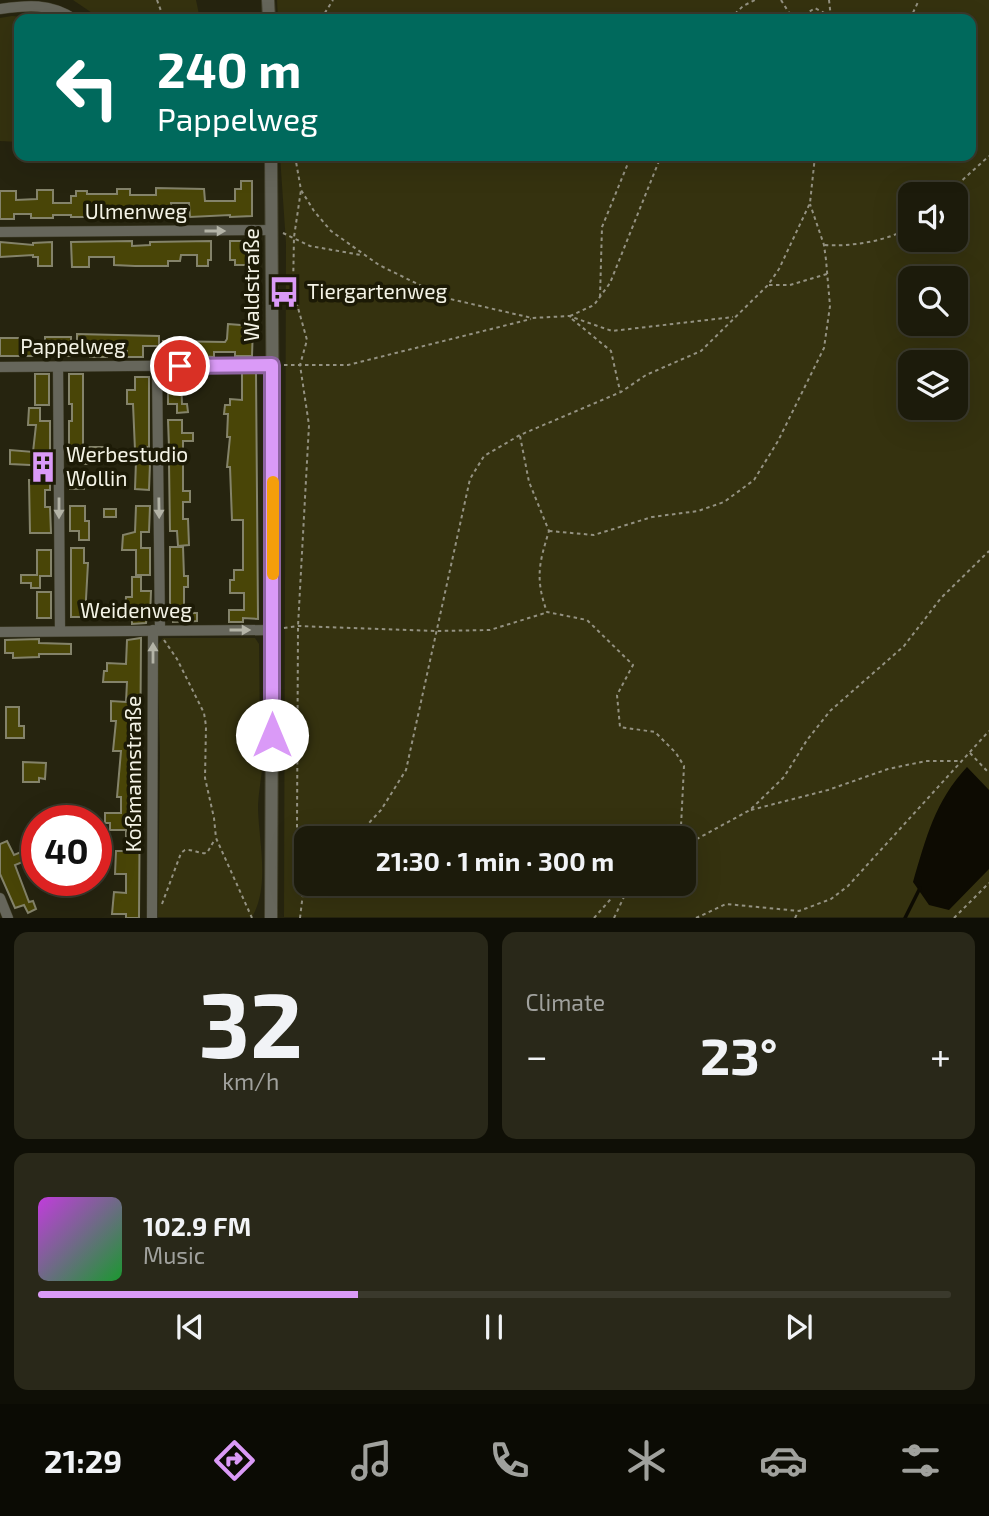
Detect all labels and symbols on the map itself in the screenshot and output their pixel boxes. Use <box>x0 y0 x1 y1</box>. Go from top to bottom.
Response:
street label: Ulmenweg <box>85 198 187 223</box>
one-way arrow <box>204 225 226 237</box>
street label: Waldstraße <box>238 228 263 342</box>
bus stop icon: Tiergartenweg <box>267 275 301 309</box>
place label: Tiergartenweg <box>307 278 448 303</box>
street label: Pappelweg <box>20 333 126 358</box>
pin <box>150 336 210 396</box>
place label: Werbestudio Wollin <box>66 441 188 490</box>
building icon: Werbestudio Wollin <box>26 450 60 484</box>
one-way arrow <box>53 497 65 519</box>
one-way arrow <box>153 497 165 519</box>
street label: Weidenweg <box>80 597 192 622</box>
one-way arrow <box>229 624 251 636</box>
one-way arrow <box>147 642 159 664</box>
street label: Koßmannstraße <box>120 696 145 852</box>
position arrow <box>235 698 309 772</box>
speed limit sign: 40 <box>21 805 112 896</box>

